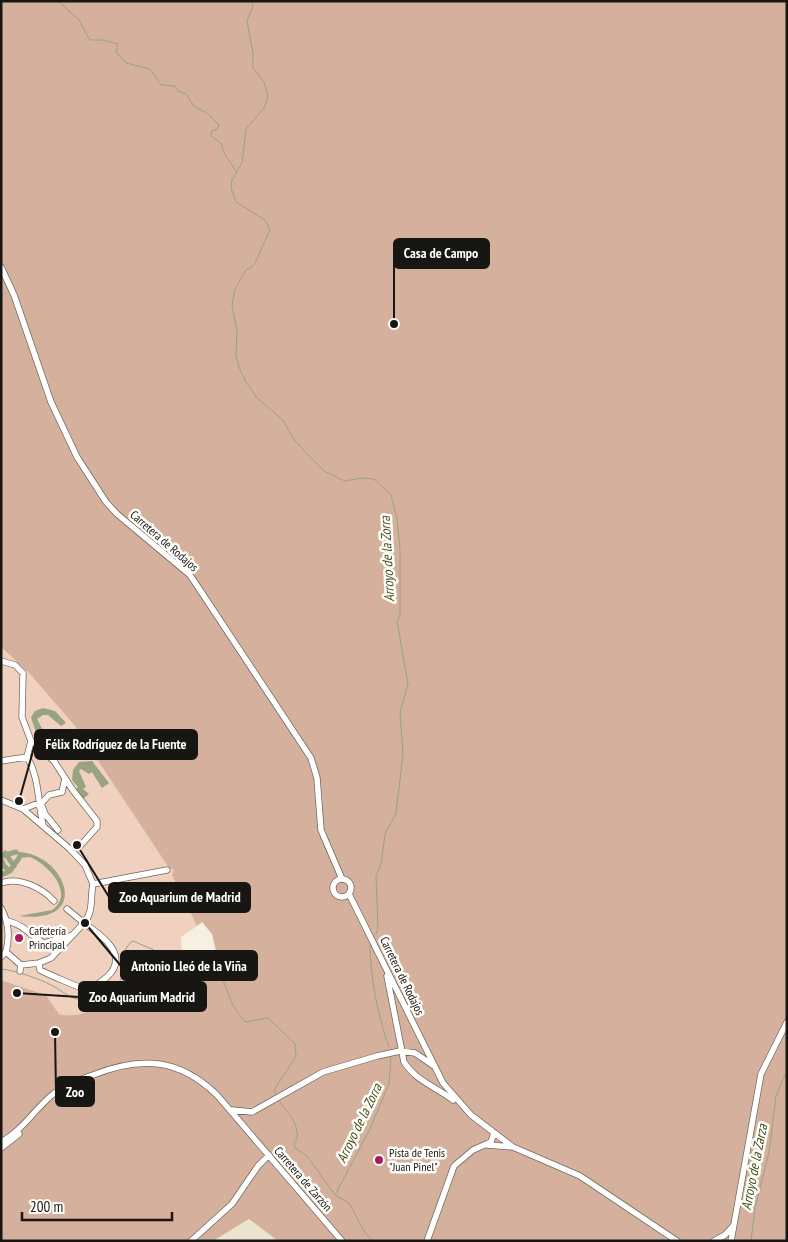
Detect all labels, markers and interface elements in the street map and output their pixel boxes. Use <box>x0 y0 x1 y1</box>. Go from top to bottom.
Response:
callout: Casa de Campo <box>394 239 489 268</box>
text: Casa de Campo <box>404 244 478 262</box>
street label: Carretera de Rodajos <box>127 507 201 574</box>
water label: Arroyo de la Zorra <box>376 514 398 602</box>
callout: Félix Rodríguez de la Fuente <box>35 730 197 759</box>
text: Félix Rodríguez de la Fuente <box>45 735 187 753</box>
callout: Zoo Aquarium de Madrid <box>109 883 250 912</box>
text: Zoo Aquarium de Madrid <box>119 888 241 906</box>
place label: Cafetería Principal <box>29 923 66 952</box>
marker: Cafetería Principal <box>13 932 25 944</box>
street label: Carretera de Rodajos <box>377 934 428 1017</box>
callout: Antonio Lleó de la Viña <box>121 951 257 980</box>
text: Antonio Lleó de la Viña <box>130 957 247 975</box>
callout: Zoo Aquarium Madrid <box>79 982 206 1011</box>
text: Zoo Aquarium Madrid <box>89 988 195 1006</box>
callout: Zoo <box>56 1077 94 1106</box>
water label: Arroyo de la Zorra <box>332 1079 387 1166</box>
text: Zoo <box>66 1083 84 1101</box>
water label: Arroyo de la Zarza <box>737 1121 771 1211</box>
street label: Carretera de Zarzón <box>271 1143 336 1214</box>
place label: Pista de Tenis "Juan Pinel" <box>389 1145 445 1174</box>
marker: Pista de Tenis "Juan Pinel" <box>373 1154 385 1166</box>
scale bar <box>22 1190 172 1222</box>
text: 200 m <box>30 1197 63 1216</box>

